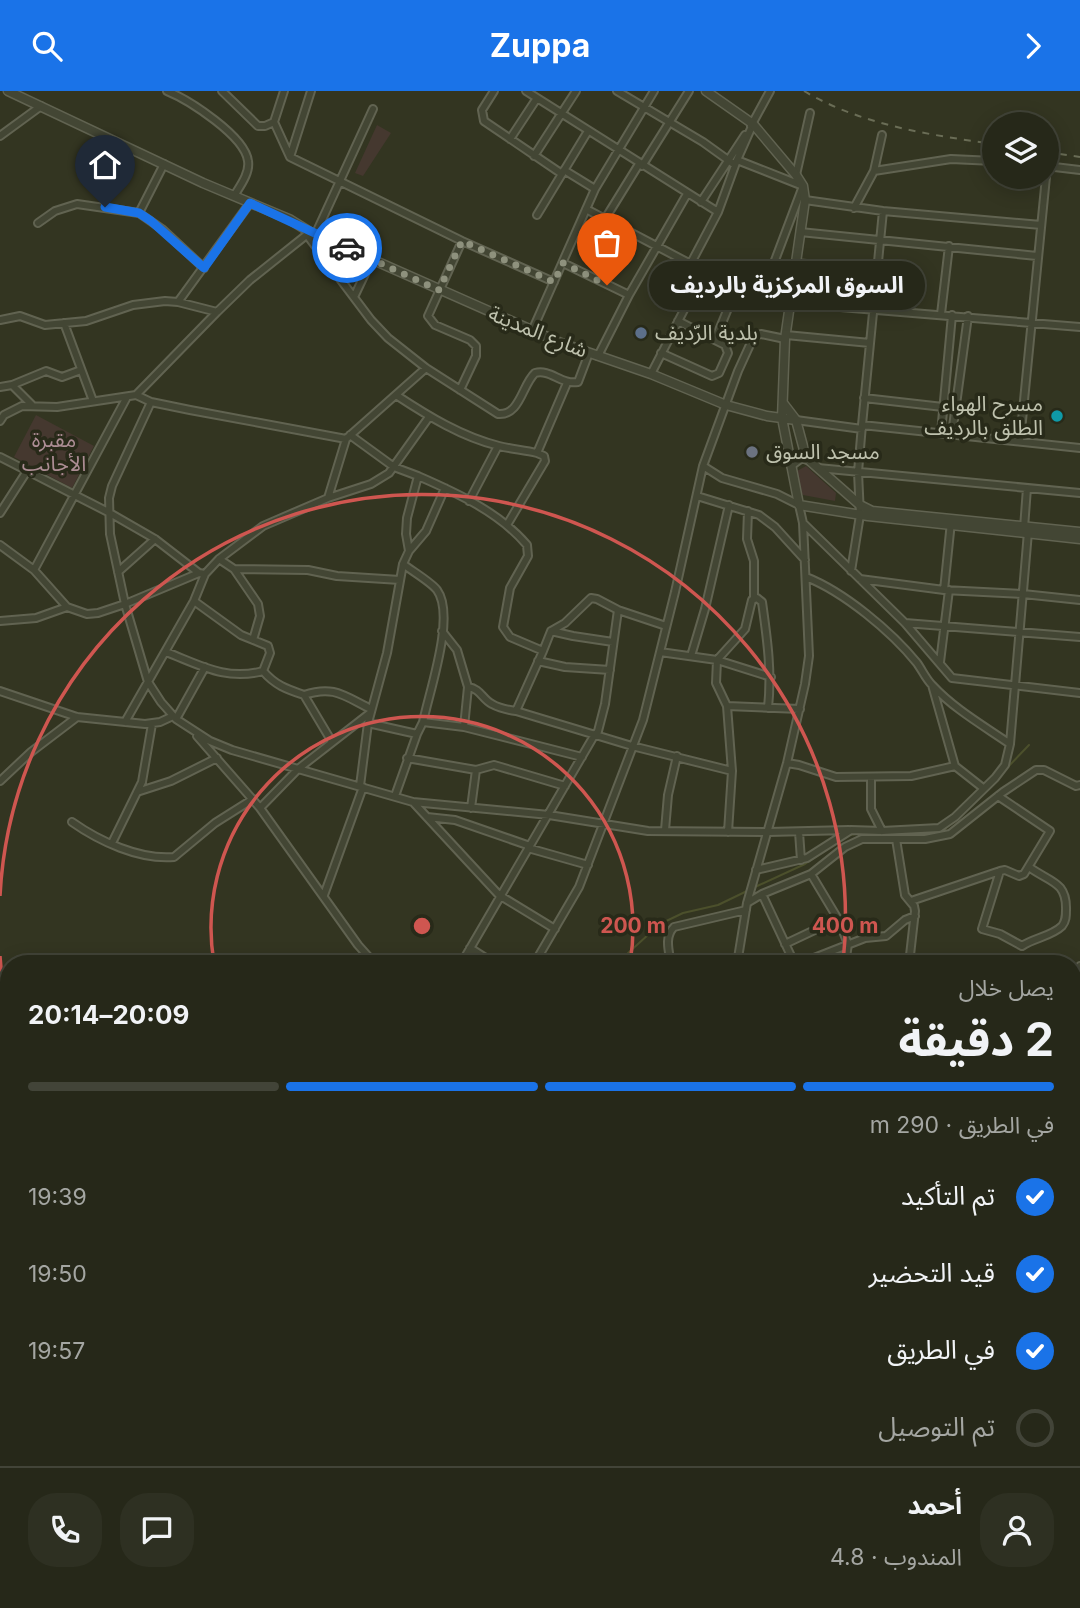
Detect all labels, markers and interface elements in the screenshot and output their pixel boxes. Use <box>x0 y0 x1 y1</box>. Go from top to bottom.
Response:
text: Zuppa <box>490 26 590 65</box>
icon: search <box>28 27 66 65</box>
icon: forward <box>1014 27 1052 65</box>
map controls <box>982 112 1059 189</box>
button: layers <box>982 112 1059 189</box>
pin <box>75 135 135 207</box>
icon: home <box>86 146 124 184</box>
courier <box>312 213 382 283</box>
pin <box>577 213 637 285</box>
icon: bag <box>588 224 626 262</box>
icon: car <box>328 229 366 267</box>
callout: السوق المركزية بالرديف <box>649 261 926 309</box>
text: السوق المركزية بالرديف <box>670 271 904 299</box>
street label: شارع المدينة <box>484 300 591 365</box>
place label: بلدية الرّديف <box>655 320 758 345</box>
marker: بلدية الرّديف <box>633 325 649 341</box>
place label: مسرح الهواء الطلق بالرديف <box>924 391 1043 441</box>
marker: مسرح الهواء الطلق بالرديف <box>1049 408 1065 424</box>
park label: مقبرة الأجانب <box>22 427 86 476</box>
place label: مسجد السوق <box>766 439 880 464</box>
marker: مسجد السوق <box>744 444 760 460</box>
text: 200 m <box>600 913 666 938</box>
text: 400 m <box>812 913 878 938</box>
centre of rings <box>410 914 434 938</box>
text: يصل خلال <box>959 974 1054 1002</box>
text: 20:09–20:14 <box>28 999 189 1030</box>
text: 2 دقيقة <box>898 1011 1054 1067</box>
text: في الطريق · 290 m <box>870 1111 1054 1139</box>
icon: check <box>1016 1178 1054 1216</box>
text: تم التأكيد <box>901 1180 995 1211</box>
text: 19:39 <box>28 1183 87 1211</box>
icon: check <box>1016 1255 1054 1293</box>
text: قيد التحضير <box>869 1257 995 1288</box>
text: 19:50 <box>28 1260 87 1288</box>
icon: check <box>1016 1332 1054 1370</box>
text: في الطريق <box>887 1334 995 1365</box>
text: 19:57 <box>28 1337 85 1365</box>
text: تم التوصيل <box>878 1411 995 1442</box>
text: أحمد <box>908 1489 962 1520</box>
button: phone <box>28 1493 102 1567</box>
button: chat <box>120 1493 194 1567</box>
button: person <box>980 1493 1054 1567</box>
text: المندوب · 4.8 <box>830 1543 962 1571</box>

